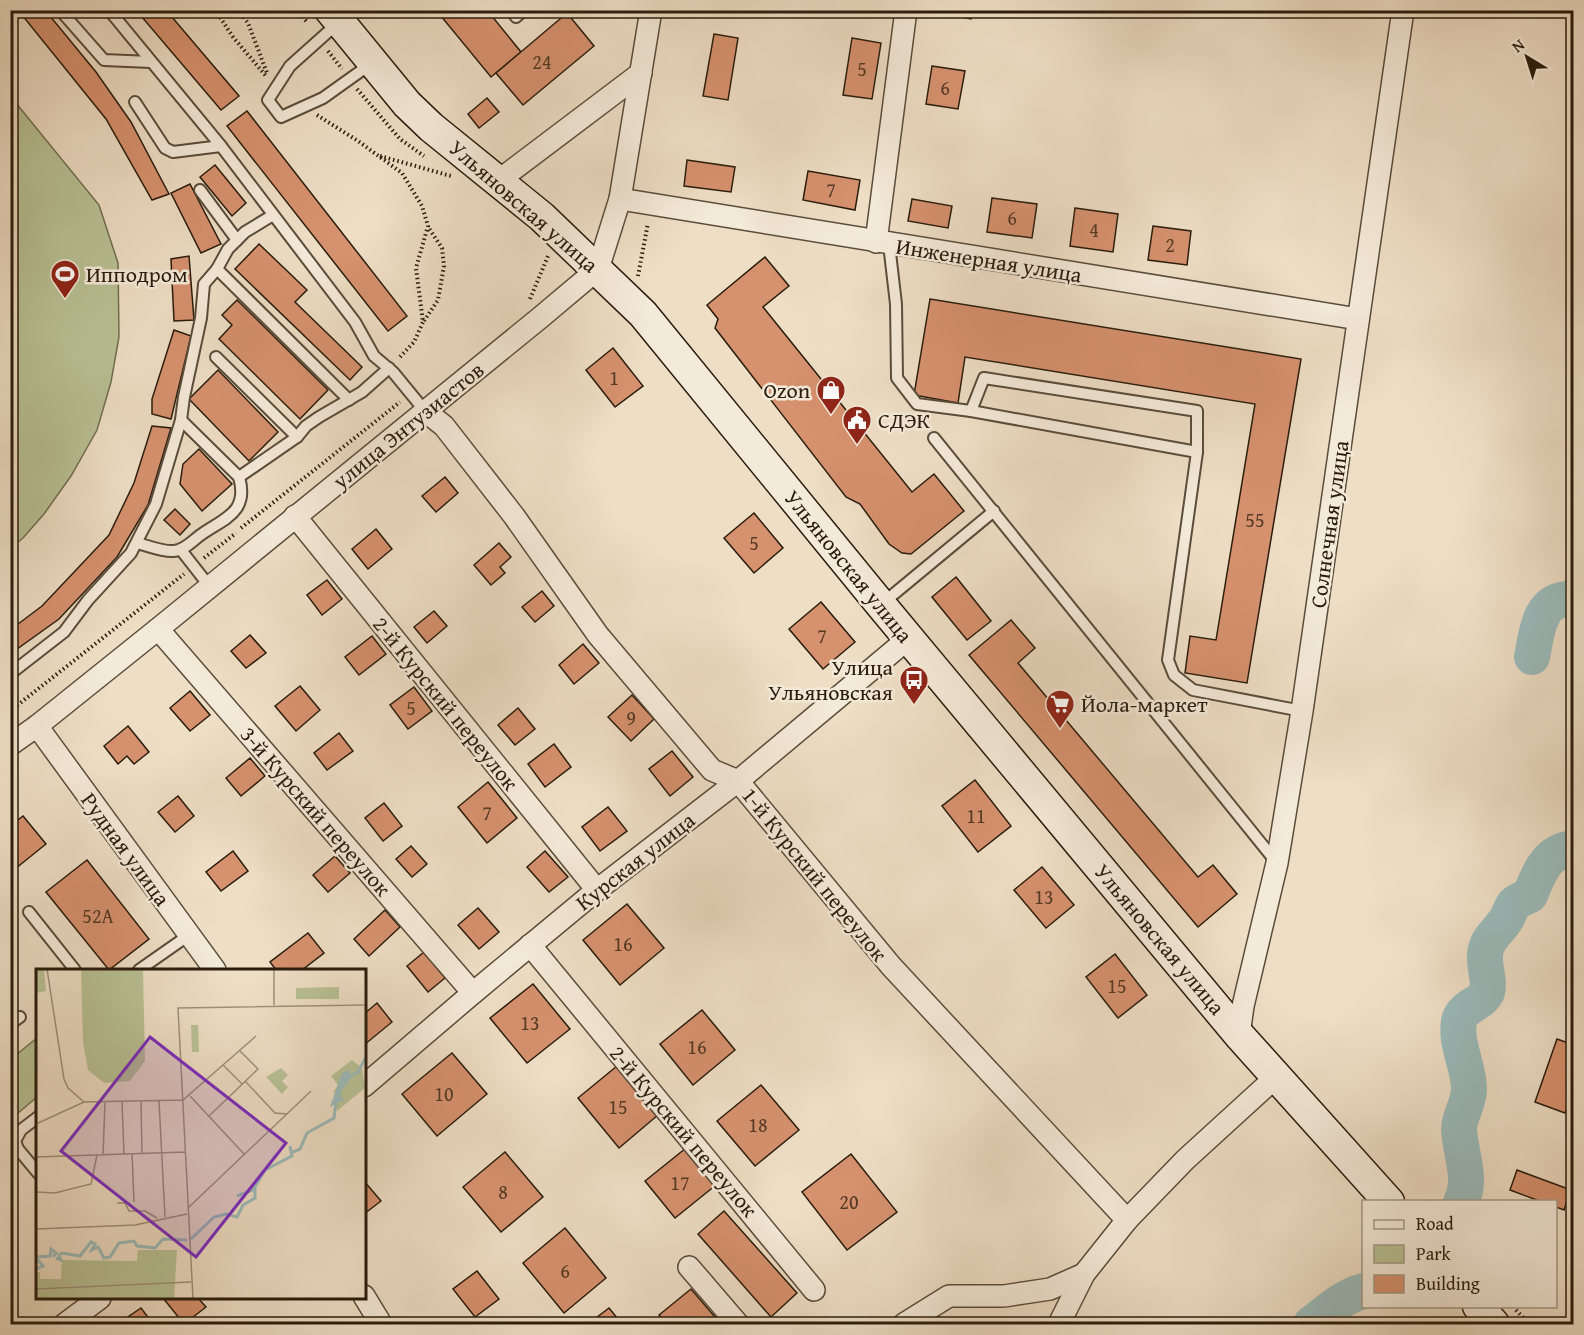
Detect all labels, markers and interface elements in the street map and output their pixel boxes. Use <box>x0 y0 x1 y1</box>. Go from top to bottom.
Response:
north arrow <box>1497 27 1557 87</box>
text: N <box>1506 32 1530 58</box>
house number: 24 <box>532 47 552 76</box>
house number: 5 <box>857 54 867 83</box>
house number: 6 <box>940 73 950 102</box>
street label: Ульяновская улица <box>442 132 606 280</box>
house number: 7 <box>826 175 836 204</box>
house number: 6 <box>1007 203 1017 232</box>
house number: 4 <box>1089 215 1099 244</box>
street label: Инженерная улица <box>894 230 1085 291</box>
house number: 2 <box>1165 230 1175 259</box>
sports icon: Ипподром <box>49 258 81 300</box>
place label: Ипподром <box>86 258 188 290</box>
street label: улица Энтузиастов <box>325 354 491 497</box>
house number: 1 <box>609 363 619 392</box>
place label: Ozon <box>763 374 811 406</box>
shop icon: Ozon <box>815 374 847 416</box>
public building icon: СДЭК <box>841 404 873 446</box>
place label: СДЭК <box>878 404 931 436</box>
street label: Солнечная улица <box>1301 438 1357 610</box>
street label: Ульяновская улица <box>777 483 921 650</box>
house number: 55 <box>1245 505 1265 534</box>
house number: 5 <box>749 528 759 557</box>
street label: 2-й Курский переулок <box>366 609 527 797</box>
house number: 7 <box>817 621 827 650</box>
place label: Улица Ульяновская <box>768 651 894 708</box>
bus stop icon: Улица Ульяновская <box>898 664 930 706</box>
supermarket icon: Йола-маркет <box>1044 688 1076 730</box>
place label: Йола-маркет <box>1081 688 1208 720</box>
house number: 5 <box>406 693 416 722</box>
house number: 9 <box>626 703 636 732</box>
street label: 3-й Курский переулок <box>233 719 399 903</box>
street label: 1-й Курский переулок <box>735 780 896 968</box>
street label: Рудная улица <box>74 786 179 913</box>
house number: 7 <box>482 798 492 827</box>
house number: 11 <box>966 801 986 830</box>
street label: Курская улица <box>569 804 702 918</box>
street label: Ульяновская улица <box>1087 856 1233 1022</box>
house number: 13 <box>1034 882 1054 911</box>
house number: 52А <box>82 901 114 930</box>
house number: 16 <box>613 929 633 958</box>
inset map <box>36 969 366 1299</box>
house number: 15 <box>1107 971 1127 1000</box>
house number: 13 <box>520 1008 540 1037</box>
house number: 16 <box>687 1032 707 1061</box>
street label: 2-й Курский переулок <box>602 1038 766 1224</box>
house number: 10 <box>434 1079 454 1108</box>
house number: 15 <box>608 1092 628 1121</box>
house number: 18 <box>748 1110 768 1139</box>
house number: 17 <box>670 1168 690 1197</box>
house number: 8 <box>498 1177 508 1206</box>
house number: 20 <box>839 1187 859 1216</box>
legend <box>1362 1200 1557 1308</box>
text: Road <box>1416 1210 1454 1237</box>
text: Park <box>1416 1240 1452 1267</box>
house number: 6 <box>560 1256 570 1285</box>
text: Building <box>1416 1270 1480 1297</box>

